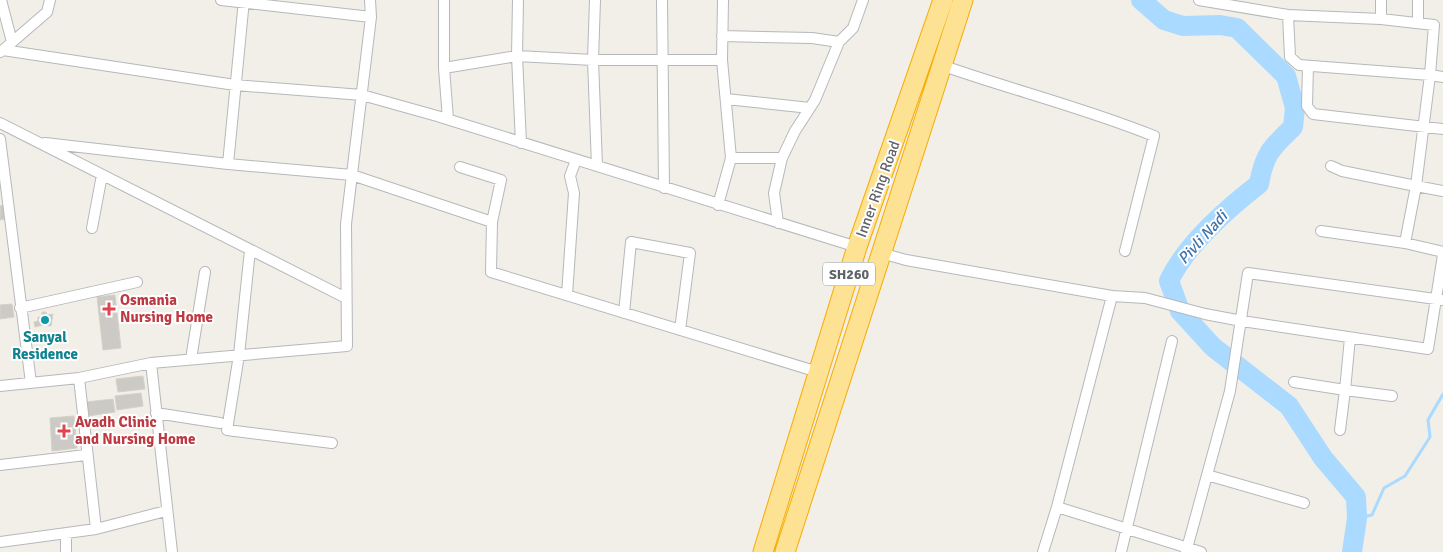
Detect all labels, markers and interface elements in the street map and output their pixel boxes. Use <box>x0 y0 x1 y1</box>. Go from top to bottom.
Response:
street label: Inner Ring Road <box>852 138 904 240</box>
water label: Pivli Nadi <box>1174 206 1233 268</box>
road number: SH260 <box>823 262 875 286</box>
place label: Osmania Nursing Home <box>120 291 213 326</box>
marker: Osmania Nursing Home <box>102 302 116 316</box>
marker: Sanyal Residence <box>39 314 51 326</box>
place label: Sanyal Residence <box>12 328 78 363</box>
place label: Avadh Clinic and Nursing Home <box>75 413 195 448</box>
marker: Avadh Clinic and Nursing Home <box>57 424 71 438</box>

